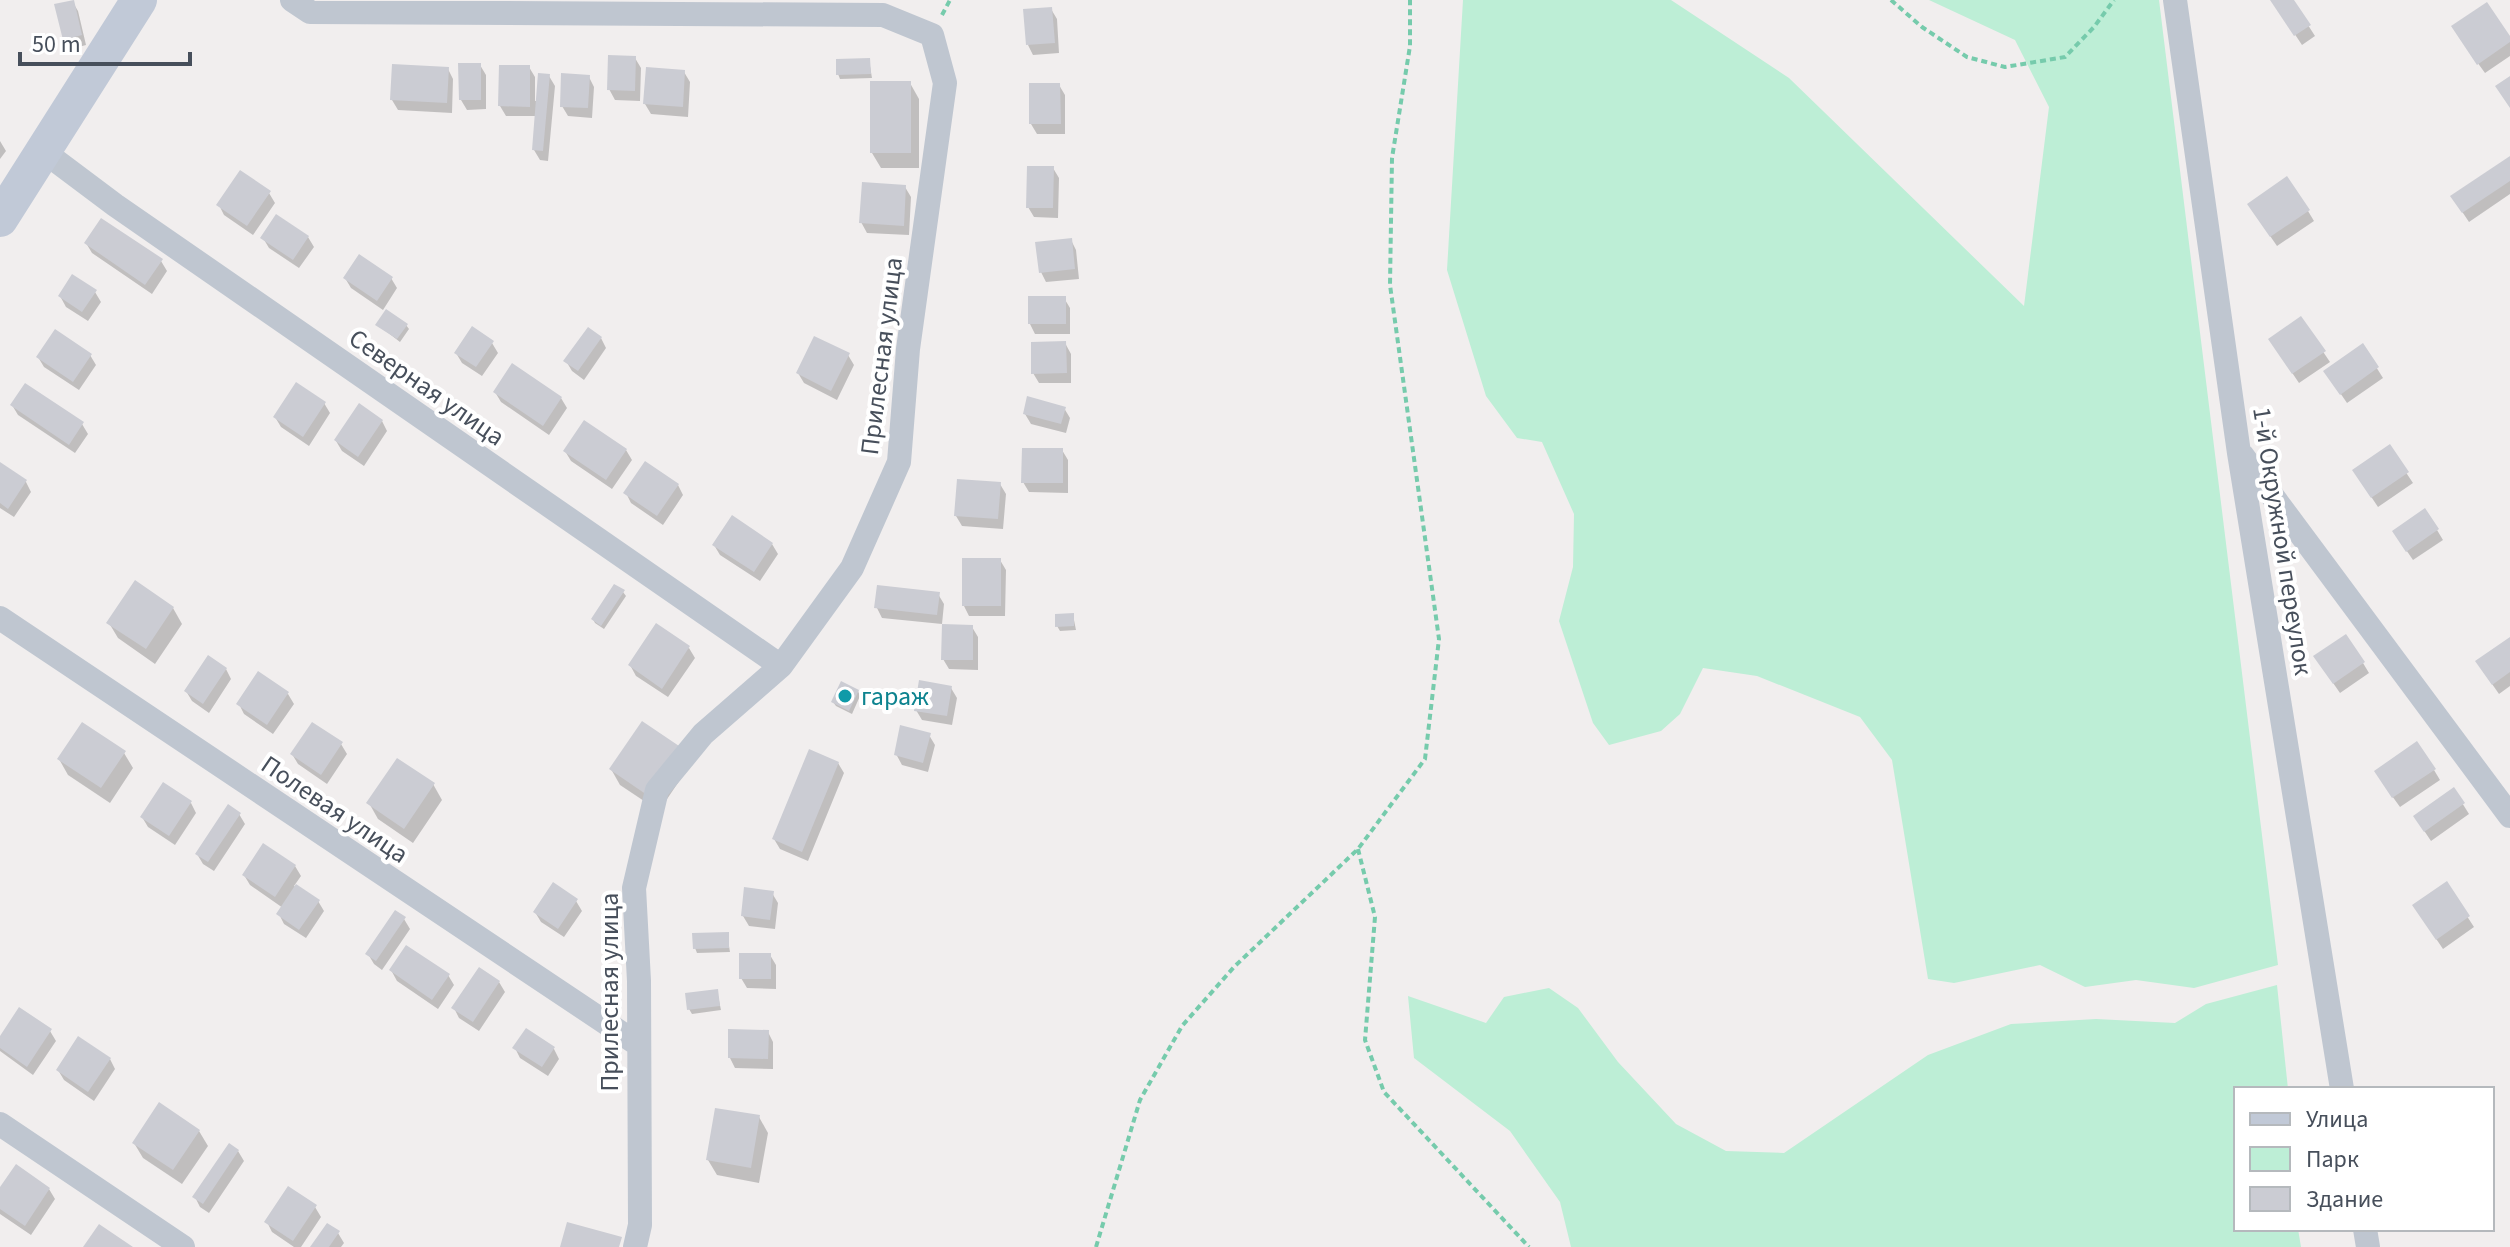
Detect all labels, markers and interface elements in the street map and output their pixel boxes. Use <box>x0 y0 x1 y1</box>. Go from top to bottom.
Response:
scale bar <box>20 16 190 66</box>
text: 50 m <box>32 27 81 62</box>
street label: Прилесная улица <box>851 255 912 457</box>
street label: Северная улица <box>341 320 512 455</box>
street label: 1-й Окружной переулок <box>2243 404 2322 678</box>
place label: гараж <box>861 678 929 715</box>
marker: гараж <box>836 687 854 705</box>
street label: Полевая улица <box>254 746 416 872</box>
street label: Прилесная улица <box>591 893 628 1091</box>
legend <box>2234 1087 2494 1231</box>
text: Улица <box>2306 1102 2368 1137</box>
text: Парк <box>2306 1142 2359 1177</box>
text: Здание <box>2306 1182 2383 1217</box>

